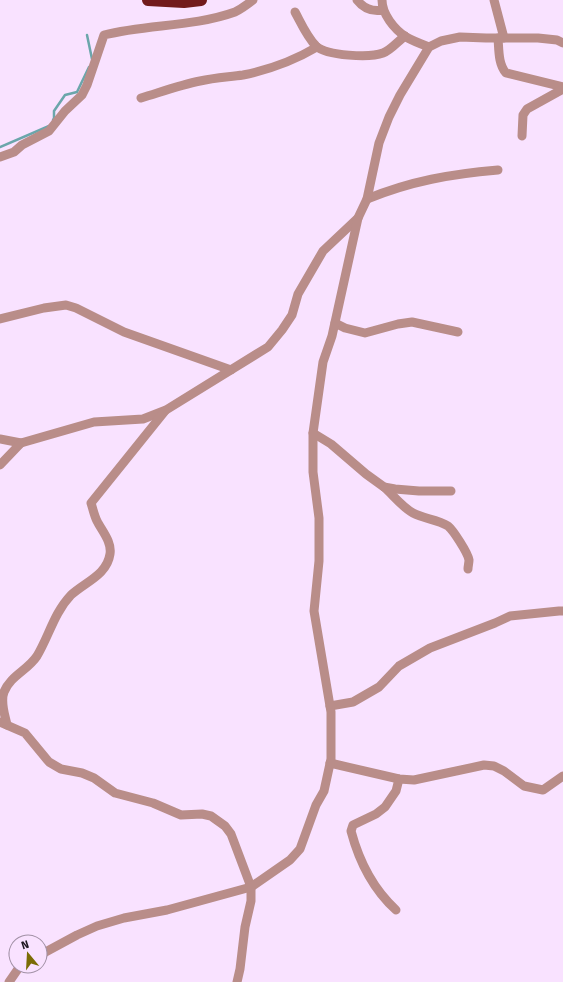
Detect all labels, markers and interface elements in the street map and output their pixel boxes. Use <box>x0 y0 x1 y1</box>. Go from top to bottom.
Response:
north arrow <box>8 934 48 974</box>
text: N <box>20 938 31 952</box>

